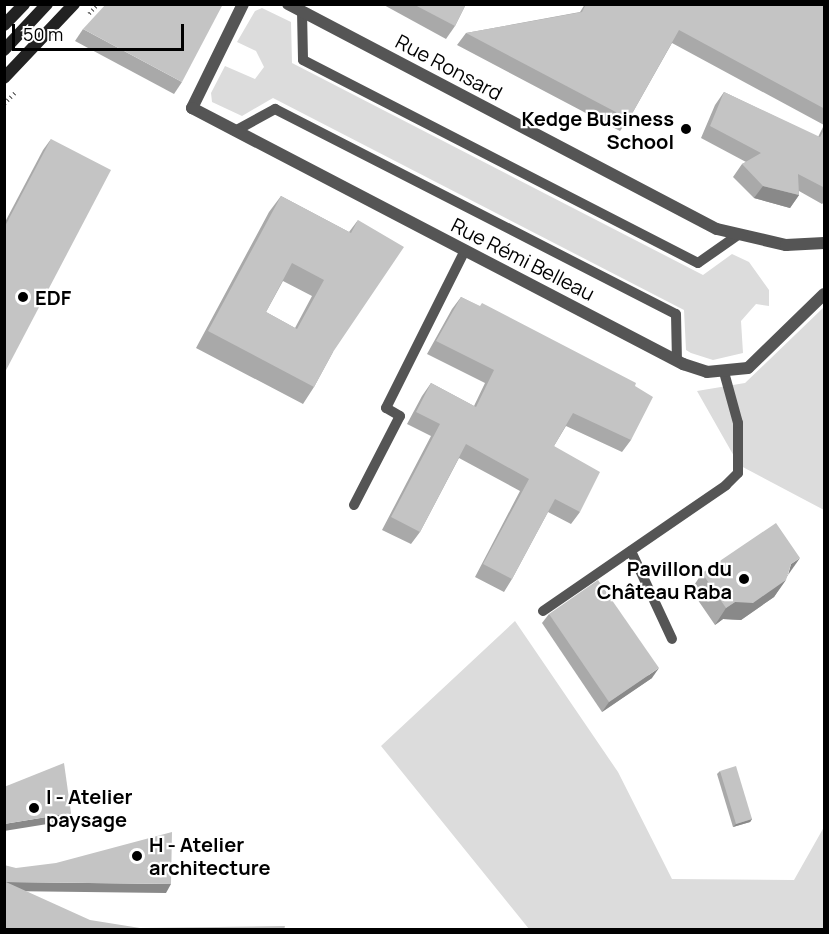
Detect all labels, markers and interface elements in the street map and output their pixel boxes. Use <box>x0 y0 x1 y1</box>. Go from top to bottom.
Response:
scale bar <box>15 12 188 50</box>
text: 50 m <box>23 22 63 46</box>
street label: Rue Ronsard <box>392 29 506 105</box>
place label: Kedge Business School <box>522 106 674 153</box>
marker: Kedge Business School <box>679 122 693 136</box>
street label: Rue Rémi Belleau <box>447 213 599 305</box>
place label: EDF <box>35 285 71 309</box>
marker: EDF <box>16 290 30 304</box>
place label: Pavillon du Château Raba <box>597 556 732 603</box>
marker: Pavillon du Château Raba <box>737 572 751 586</box>
place label: I - Atelier paysage <box>46 784 132 831</box>
marker: I - Atelier paysage <box>27 801 41 815</box>
place label: H - Atelier architecture <box>149 832 271 879</box>
marker: H - Atelier architecture <box>130 849 144 863</box>

